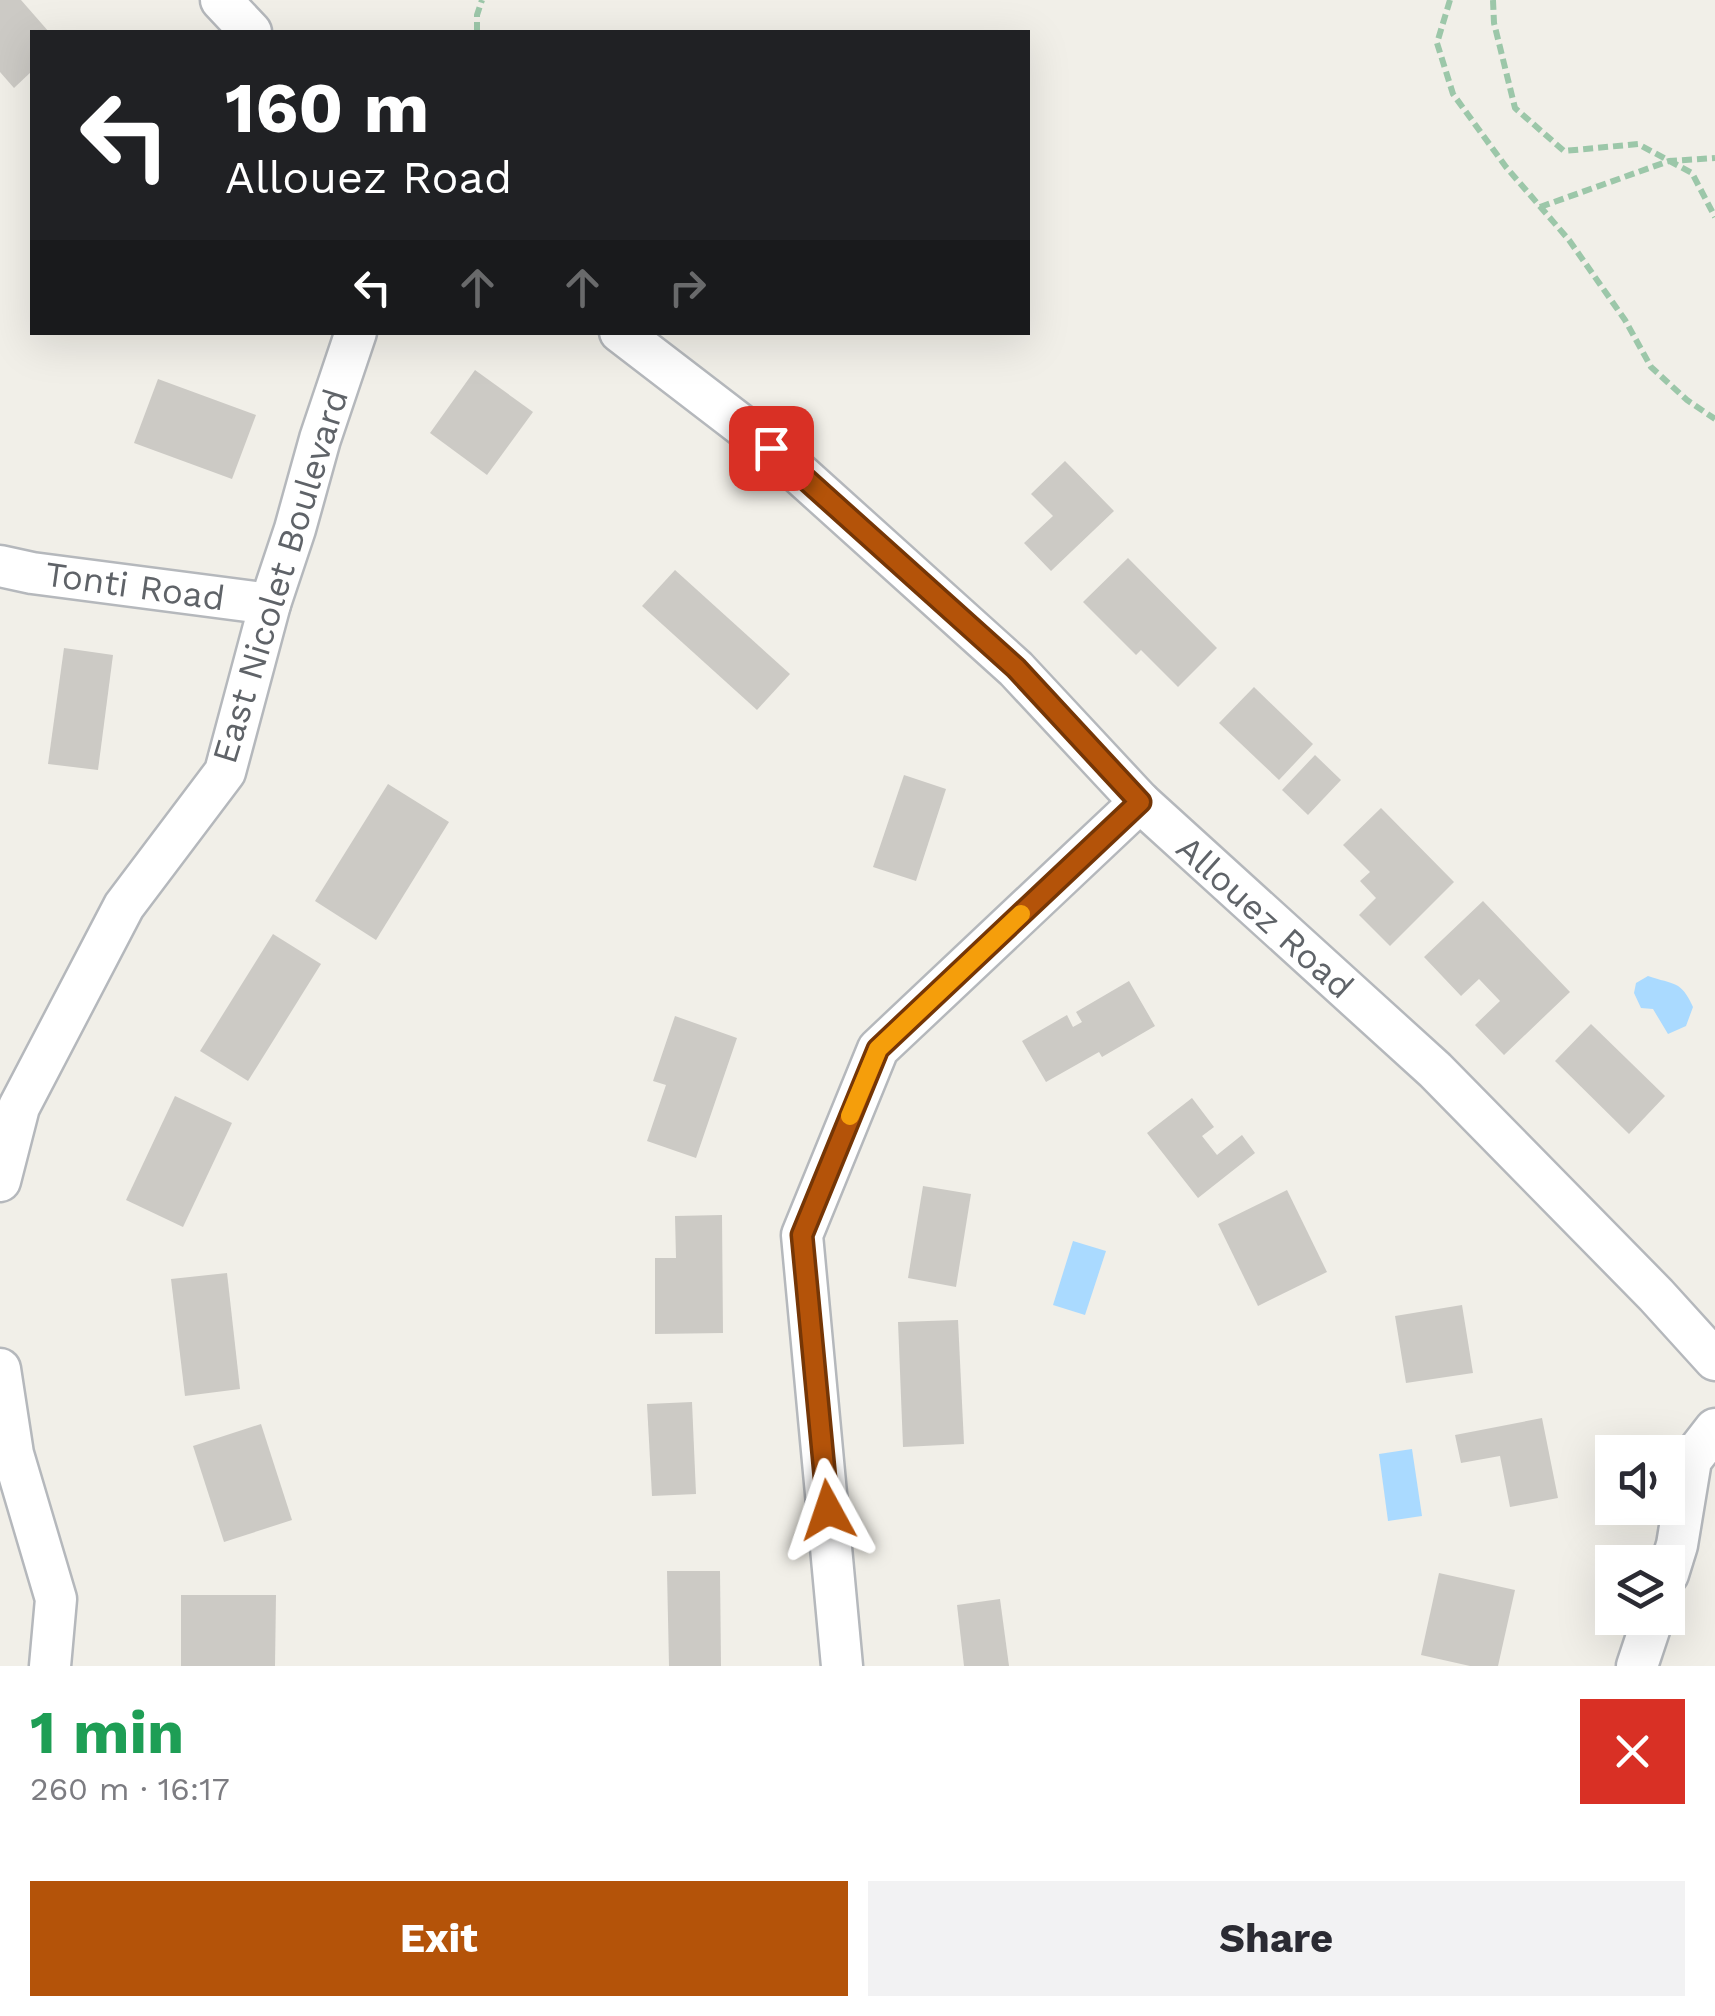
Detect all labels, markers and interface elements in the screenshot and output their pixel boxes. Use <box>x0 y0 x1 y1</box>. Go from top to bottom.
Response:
text: 160 m <box>225 67 429 149</box>
icon: left <box>60 70 190 200</box>
text: Allouez Road <box>225 151 512 204</box>
icon: left <box>345 260 400 315</box>
icon: ahead <box>450 260 505 315</box>
icon: ahead <box>555 260 610 315</box>
icon: right <box>660 260 715 315</box>
street label: East Nicolet Boulevard <box>203 384 357 768</box>
pin <box>729 406 814 491</box>
icon: arrive <box>744 421 799 476</box>
street label: Tonti Road <box>42 553 228 619</box>
street label: Allouez Road <box>1168 827 1362 1007</box>
map controls <box>1595 1435 1685 1635</box>
button: sound <box>1595 1435 1685 1525</box>
position arrow <box>776 1458 880 1562</box>
button: layers <box>1595 1545 1685 1635</box>
text: 1 min <box>30 1697 184 1768</box>
button: close <box>1580 1699 1685 1804</box>
text: 260 m · 16:17 <box>30 1770 230 1808</box>
button: Exit <box>30 1881 848 1996</box>
button: Share <box>868 1881 1685 1996</box>

